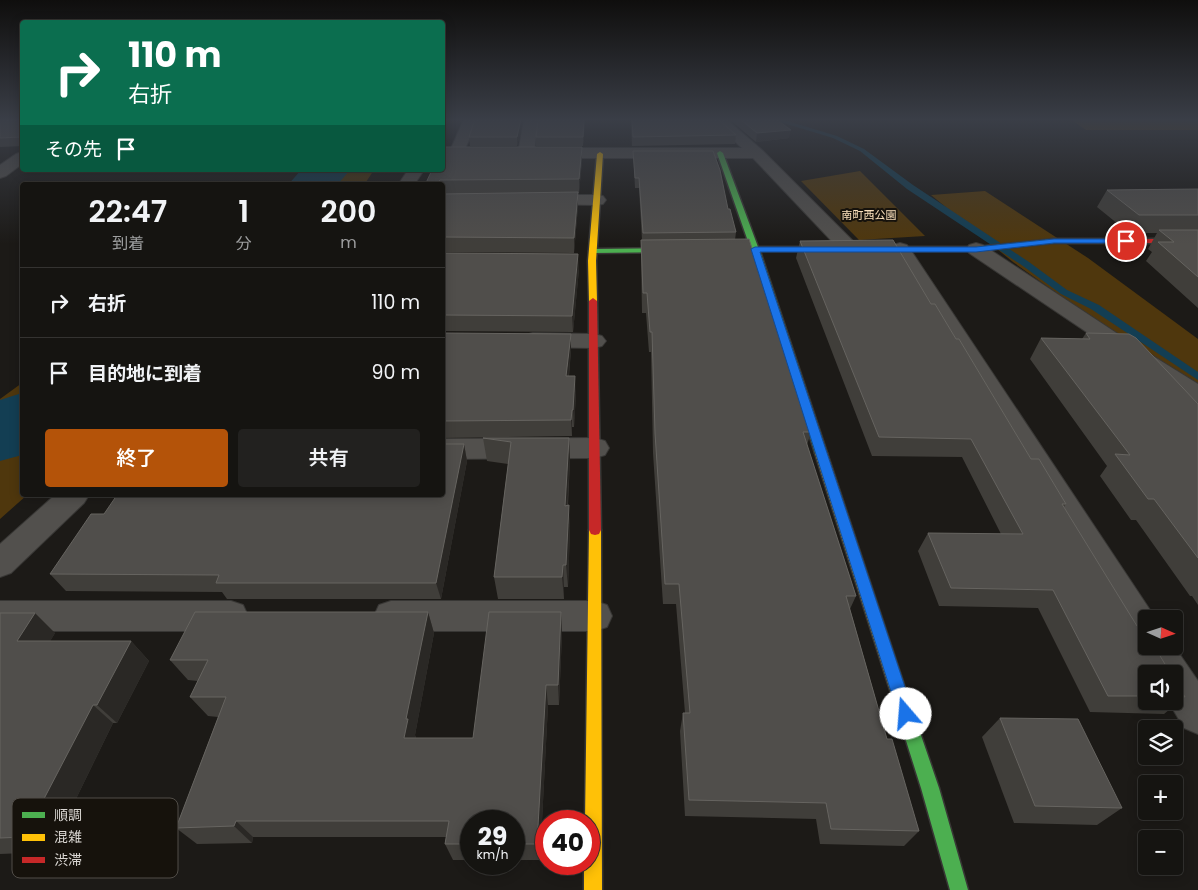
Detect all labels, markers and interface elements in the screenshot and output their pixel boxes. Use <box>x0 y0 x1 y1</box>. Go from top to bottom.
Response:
text: 110 m <box>128 30 222 79</box>
icon: right <box>45 40 110 105</box>
text: 右折 <box>128 79 172 110</box>
icon: arrive <box>112 135 140 163</box>
text: その先 <box>45 136 102 163</box>
text: 22:47 <box>89 190 167 233</box>
text: 1 <box>238 190 249 233</box>
text: 200 <box>320 190 376 233</box>
park label: 南町西公園 <box>842 207 897 223</box>
pin <box>1105 220 1147 262</box>
icon: arrive <box>1112 227 1140 255</box>
text: m <box>340 231 357 254</box>
text: 到着 <box>112 232 144 255</box>
text: 分 <box>236 232 252 255</box>
icon: right <box>45 289 73 317</box>
text: 110 m <box>371 289 420 316</box>
text: 右折 <box>88 290 126 317</box>
icon: arrive <box>45 359 73 387</box>
text: 90 m <box>371 359 420 386</box>
text: 目的地に到着 <box>88 360 202 387</box>
button: 終了 <box>45 429 228 487</box>
button: 共有 <box>238 429 420 487</box>
north arrow <box>1138 610 1182 655</box>
map controls <box>1138 610 1183 875</box>
button: sound <box>1138 665 1183 710</box>
position arrow <box>879 687 931 739</box>
button: layers <box>1138 720 1183 765</box>
button: + <box>1138 775 1183 820</box>
legend <box>12 798 178 878</box>
text: 順調 <box>54 805 82 825</box>
speed limit sign: 40 <box>535 810 600 875</box>
text: 29 <box>478 819 507 854</box>
text: 混雑 <box>54 827 82 847</box>
button: − <box>1138 830 1183 875</box>
text: km/h <box>477 846 508 863</box>
text: 渋滞 <box>54 850 82 870</box>

